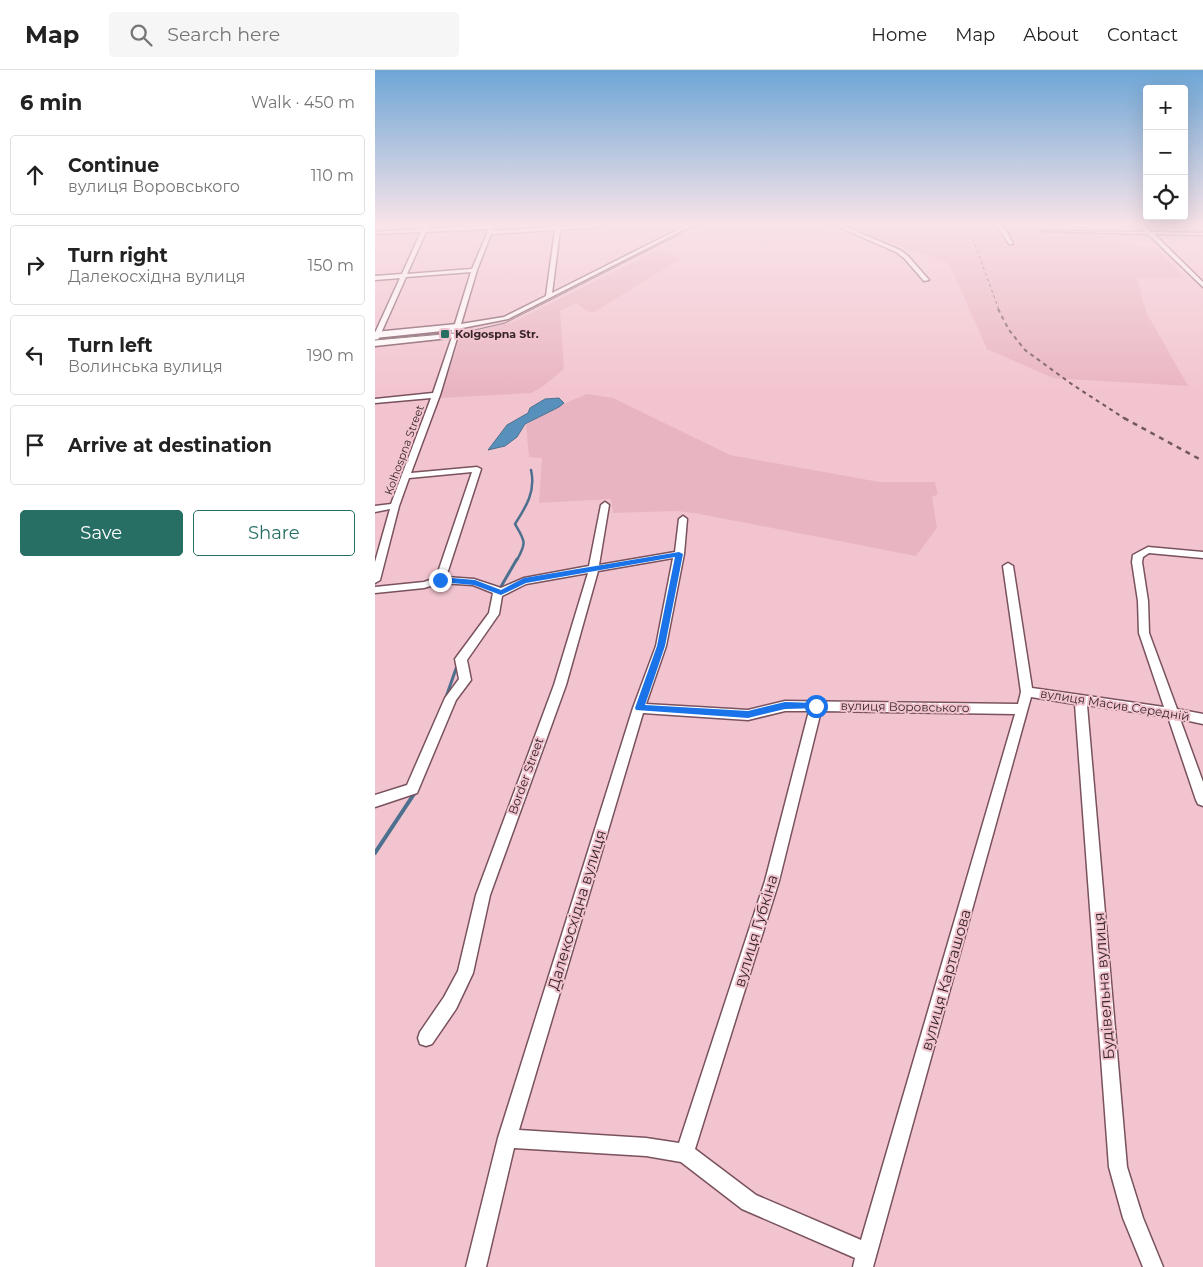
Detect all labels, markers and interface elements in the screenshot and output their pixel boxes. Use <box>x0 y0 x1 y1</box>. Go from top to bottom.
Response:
search box <box>109 12 459 57</box>
text: Map <box>25 20 79 49</box>
icon: search <box>127 21 155 49</box>
text: Search here <box>167 23 280 46</box>
text: Home <box>871 24 927 46</box>
text: Map <box>955 24 995 46</box>
text: About <box>1023 24 1079 46</box>
text: Contact <box>1107 24 1178 46</box>
map controls <box>1143 85 1188 220</box>
button: + <box>1143 85 1188 130</box>
text: 6 min <box>20 90 82 115</box>
text: Walk · 450 m <box>251 93 355 112</box>
button: − <box>1143 130 1188 175</box>
text: Continue <box>68 154 159 177</box>
icon: ahead <box>21 161 49 189</box>
text: 110 m <box>311 166 354 185</box>
button: locate <box>1143 175 1188 220</box>
text: вулиця Воровського <box>68 177 240 196</box>
text: Turn right <box>68 244 168 267</box>
icon: right <box>21 251 49 279</box>
text: 150 m <box>307 256 354 275</box>
text: Далекосхідна вулиця <box>68 267 246 286</box>
place label: Kolgospna Str. <box>455 327 539 341</box>
marker: Kolgospna Str. <box>439 328 451 340</box>
text: Turn left <box>68 334 153 357</box>
icon: left <box>21 341 49 369</box>
text: 190 m <box>307 346 354 365</box>
text: Волинська вулиця <box>68 357 223 376</box>
street label: Kolhospna Street <box>381 403 427 497</box>
icon: arrive <box>21 431 49 459</box>
text: Arrive at destination <box>68 434 272 457</box>
button: Save <box>20 510 183 556</box>
button: Share <box>193 510 355 556</box>
route end <box>429 569 452 592</box>
street label: вулиця Масив Середній <box>1039 685 1191 724</box>
route start <box>805 695 828 718</box>
street label: вулиця Воровського <box>840 698 970 715</box>
street label: Border Street <box>505 735 546 816</box>
street label: Далекосхідна вулиця <box>543 827 610 992</box>
street label: вулиця Губкіна <box>729 872 782 989</box>
street label: вулиця Карташова <box>916 907 975 1053</box>
street label: Будівельна вулиця <box>1089 912 1118 1060</box>

